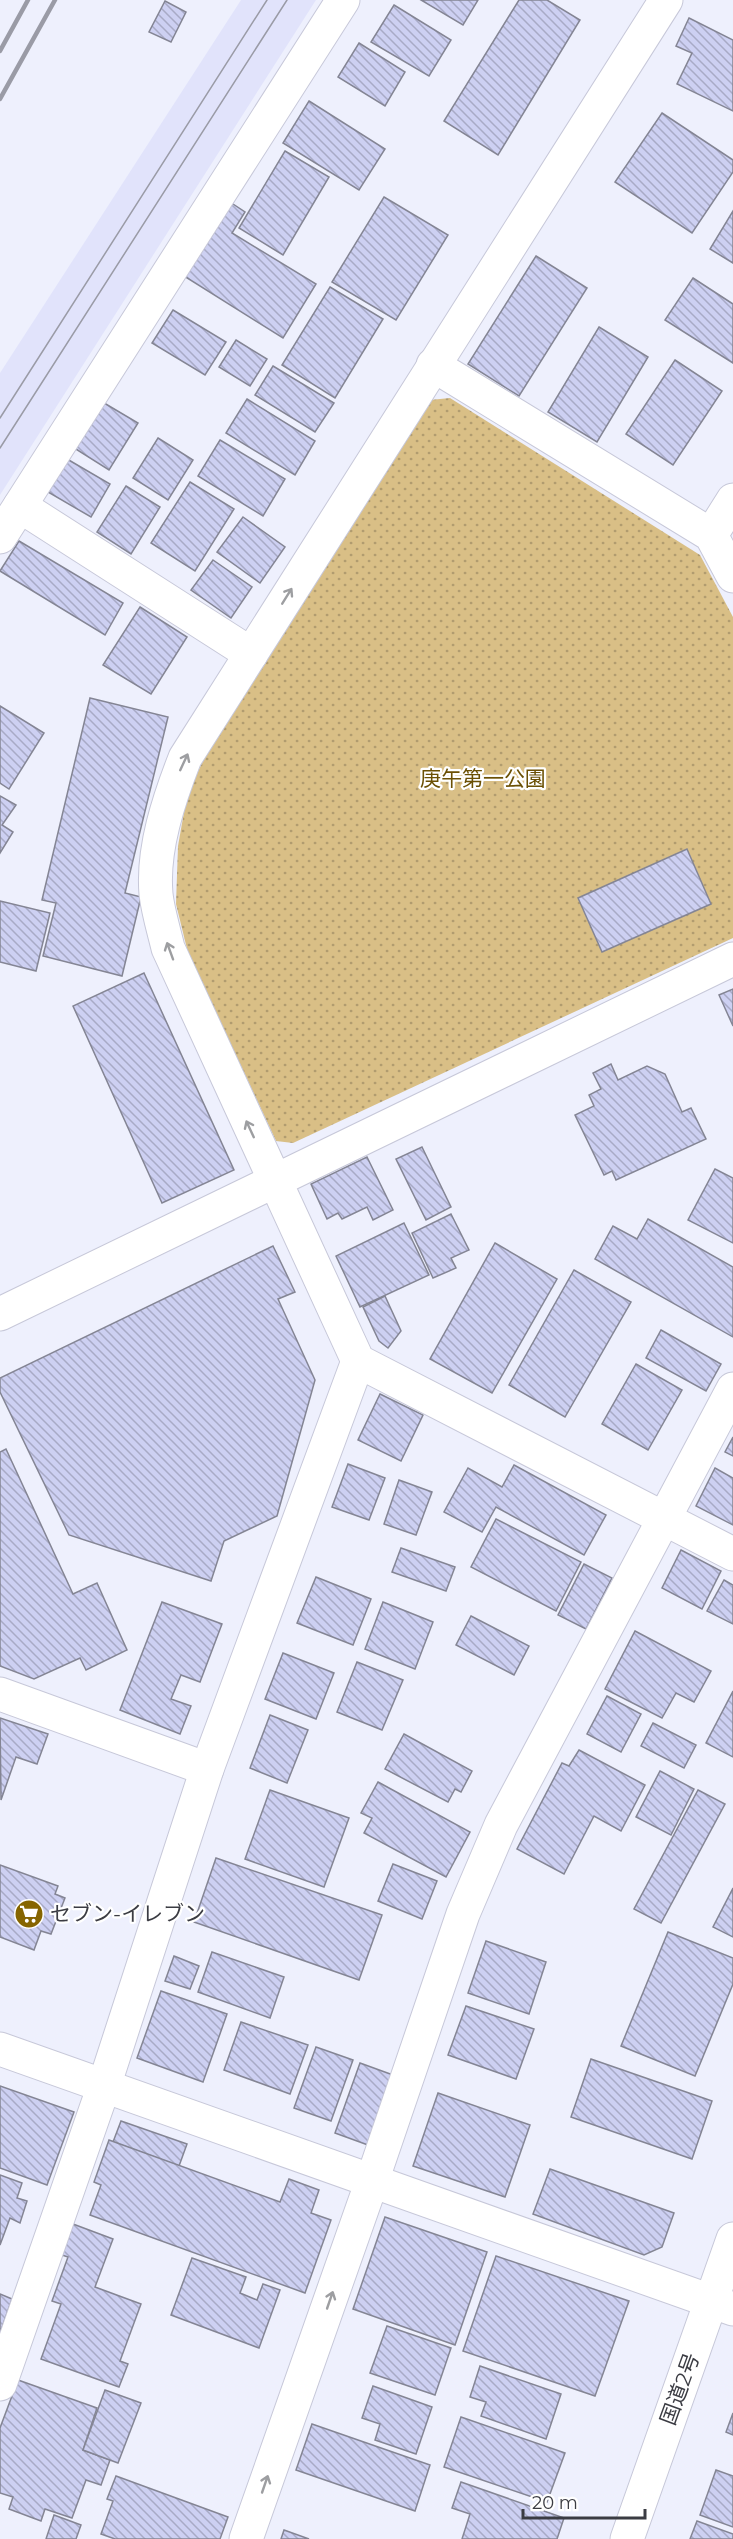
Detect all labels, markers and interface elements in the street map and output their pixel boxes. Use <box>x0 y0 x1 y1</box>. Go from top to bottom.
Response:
one-way arrow <box>281 588 294 605</box>
one-way arrow <box>179 753 191 771</box>
park label: 庚午第一公園 <box>420 766 546 791</box>
one-way arrow <box>164 942 175 961</box>
one-way arrow <box>244 1120 256 1138</box>
supermarket icon: セブン-イレブン <box>13 1898 45 1930</box>
place label: セブン-イレブン <box>50 1901 205 1926</box>
one-way arrow <box>326 2291 337 2310</box>
street label: 国道2号 <box>655 2349 704 2428</box>
one-way arrow <box>261 2475 272 2494</box>
scale bar <box>523 2482 644 2520</box>
text: 20 m <box>532 2492 578 2514</box>

